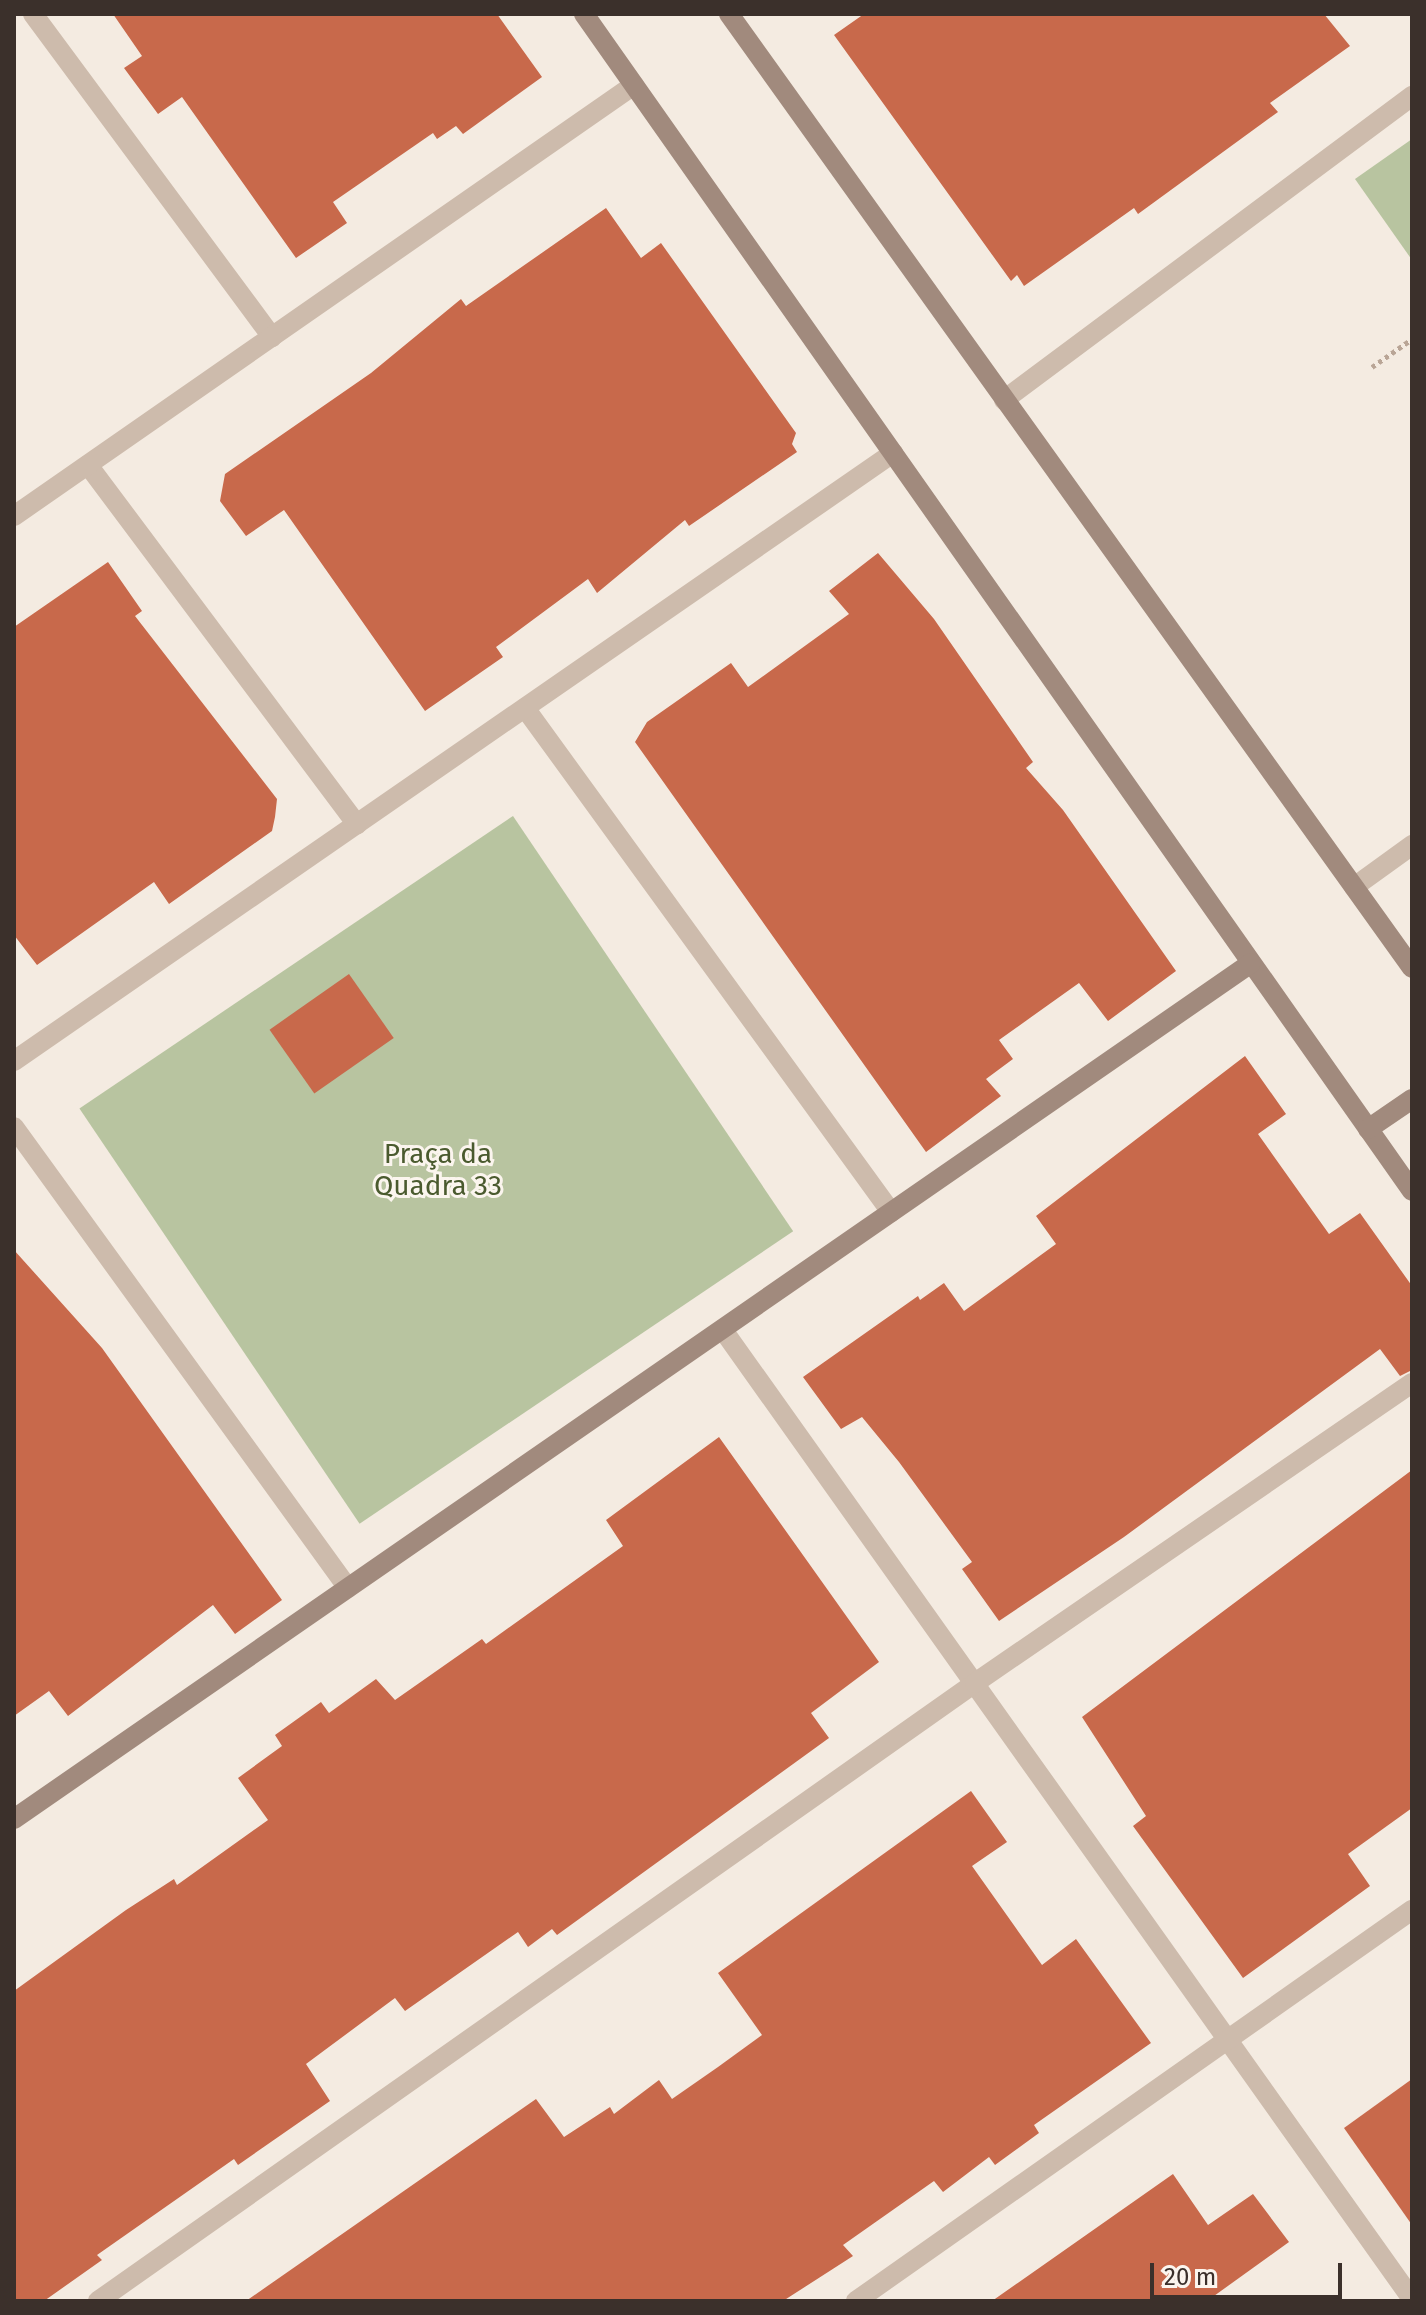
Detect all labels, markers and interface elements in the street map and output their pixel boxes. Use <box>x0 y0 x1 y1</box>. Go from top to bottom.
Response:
park label: Praça da Quadra 33 <box>374 1137 502 1203</box>
scale bar <box>1154 2247 1346 2297</box>
text: 20 m <box>1164 2263 1216 2291</box>

